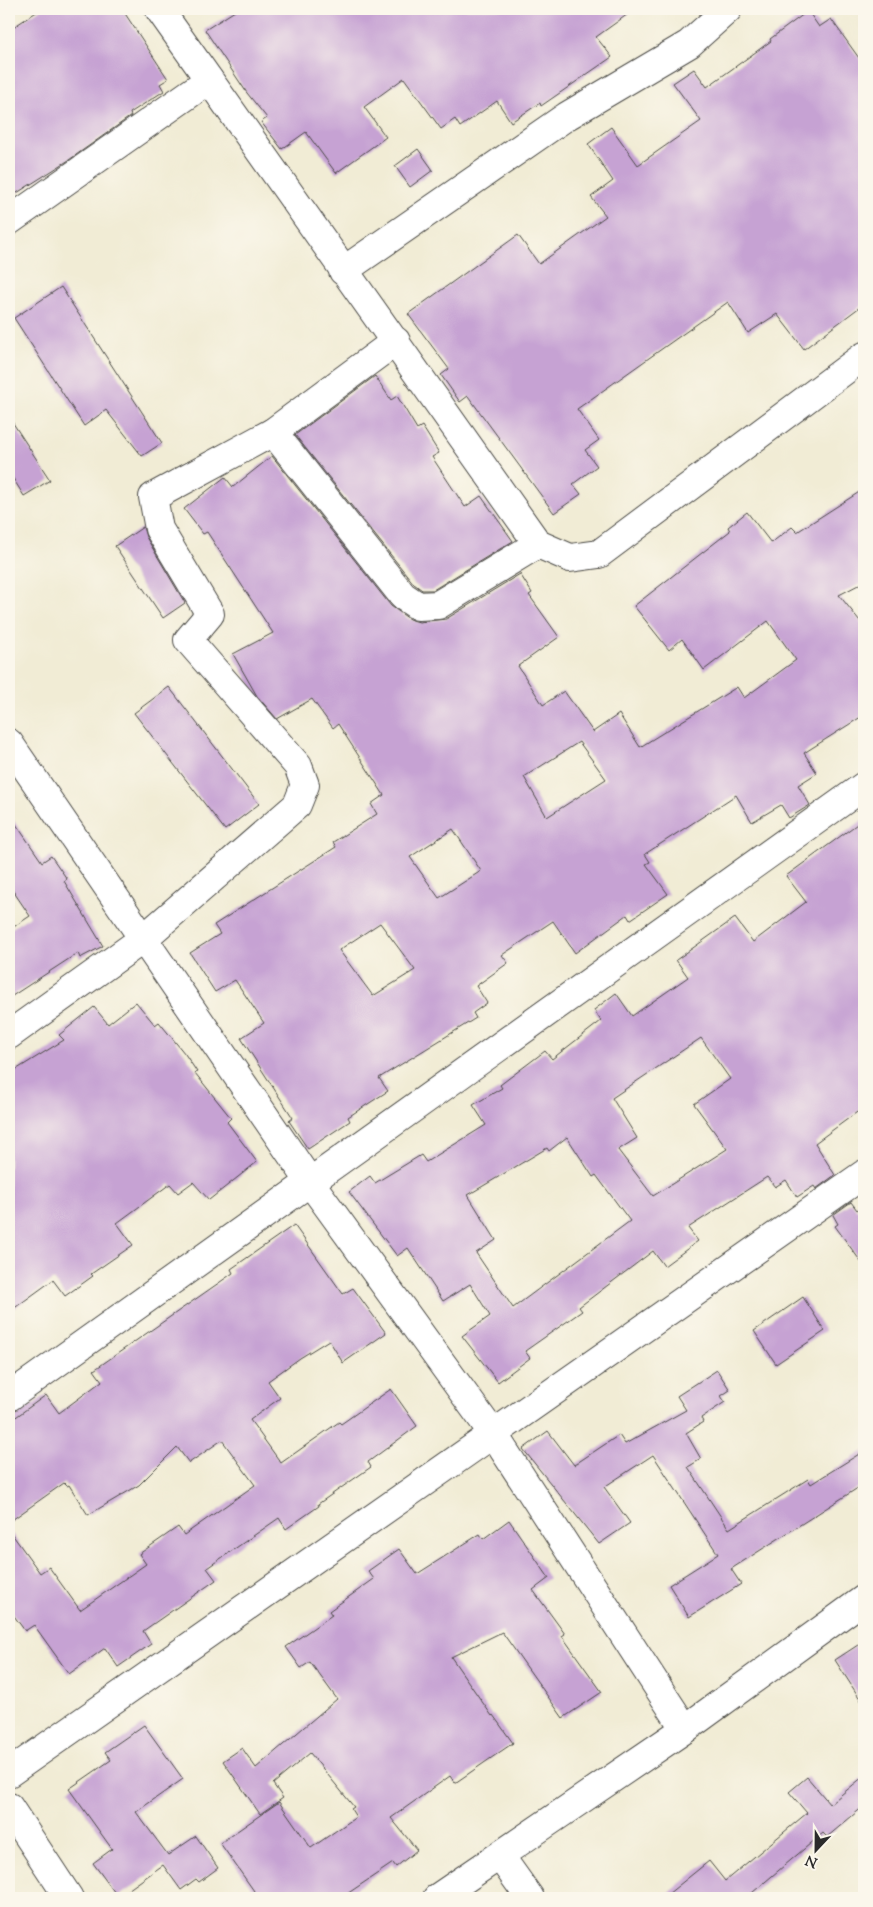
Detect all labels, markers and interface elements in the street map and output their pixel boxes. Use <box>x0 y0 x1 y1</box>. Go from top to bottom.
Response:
north arrow <box>790 1824 840 1874</box>
text: N <box>803 1849 821 1872</box>

